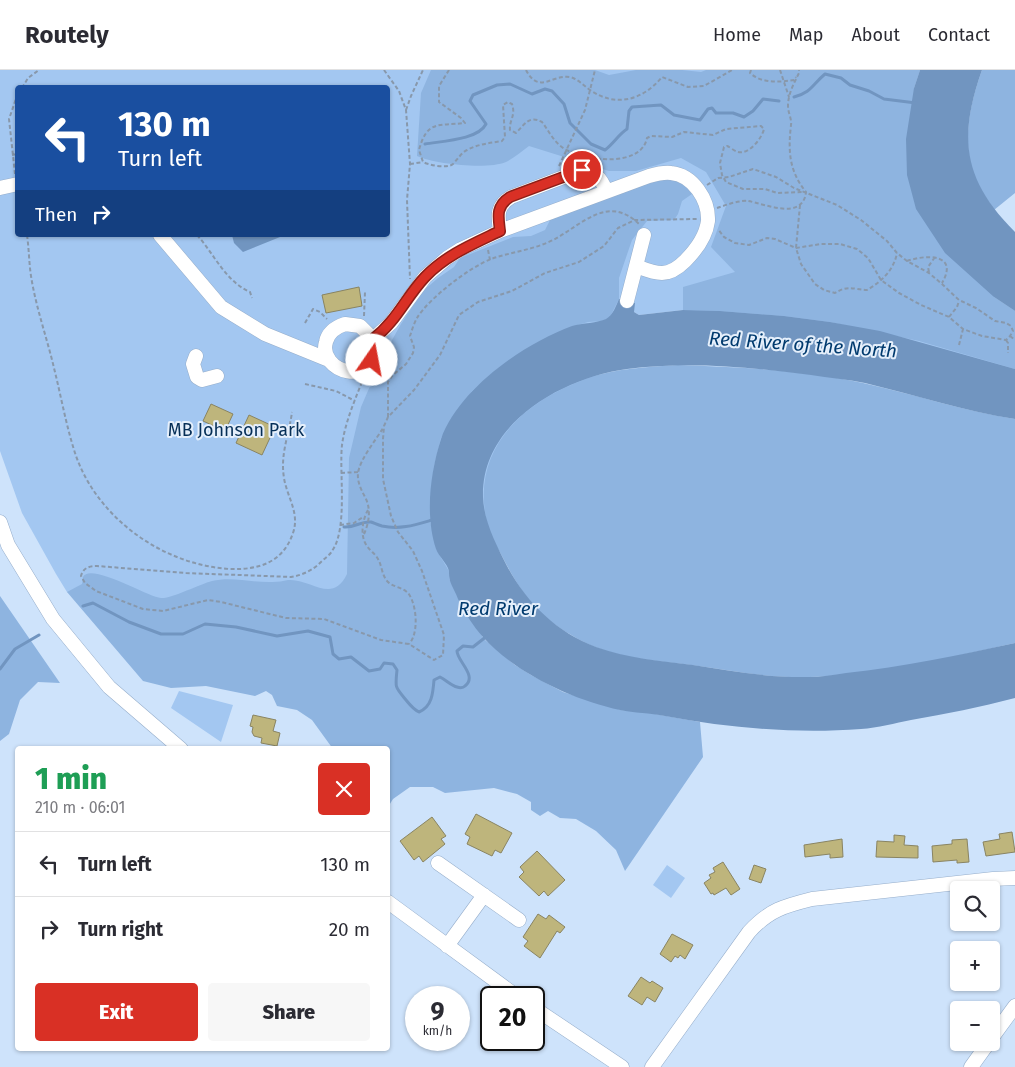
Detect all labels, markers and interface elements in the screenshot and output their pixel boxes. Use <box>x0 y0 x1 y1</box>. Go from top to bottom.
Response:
text: Routely <box>25 21 109 49</box>
text: Home <box>713 24 761 46</box>
text: Map <box>789 24 823 46</box>
text: About <box>851 24 900 46</box>
text: Contact <box>928 24 990 46</box>
text: 130 m <box>118 103 211 145</box>
icon: left <box>35 105 100 170</box>
text: Turn left <box>118 145 202 172</box>
pin <box>561 149 603 191</box>
icon: arrive <box>568 156 596 184</box>
icon: right <box>87 200 115 228</box>
text: Then <box>35 203 77 226</box>
water label: Red River of the North <box>708 326 898 363</box>
position arrow <box>345 333 397 385</box>
park label: MB Johnson Park <box>168 419 305 441</box>
water label: Red River <box>458 597 539 620</box>
text: 1 min <box>35 761 107 797</box>
button: close <box>318 763 370 815</box>
text: 210 m · 06:01 <box>35 798 125 817</box>
icon: left <box>35 850 63 878</box>
text: Turn left <box>78 853 152 876</box>
text: 130 m <box>320 853 370 876</box>
map controls <box>950 881 1000 1051</box>
button: search <box>950 881 1000 931</box>
icon: right <box>35 915 63 943</box>
text: Turn right <box>78 918 163 941</box>
text: 20 m <box>329 918 370 941</box>
button: + <box>950 941 1000 991</box>
button: Exit <box>35 983 198 1041</box>
button: Share <box>208 983 370 1041</box>
speed limit sign: 20 <box>480 986 545 1051</box>
text: 9 <box>430 997 445 1027</box>
button: − <box>950 1001 1000 1051</box>
text: km/h <box>423 1024 452 1038</box>

